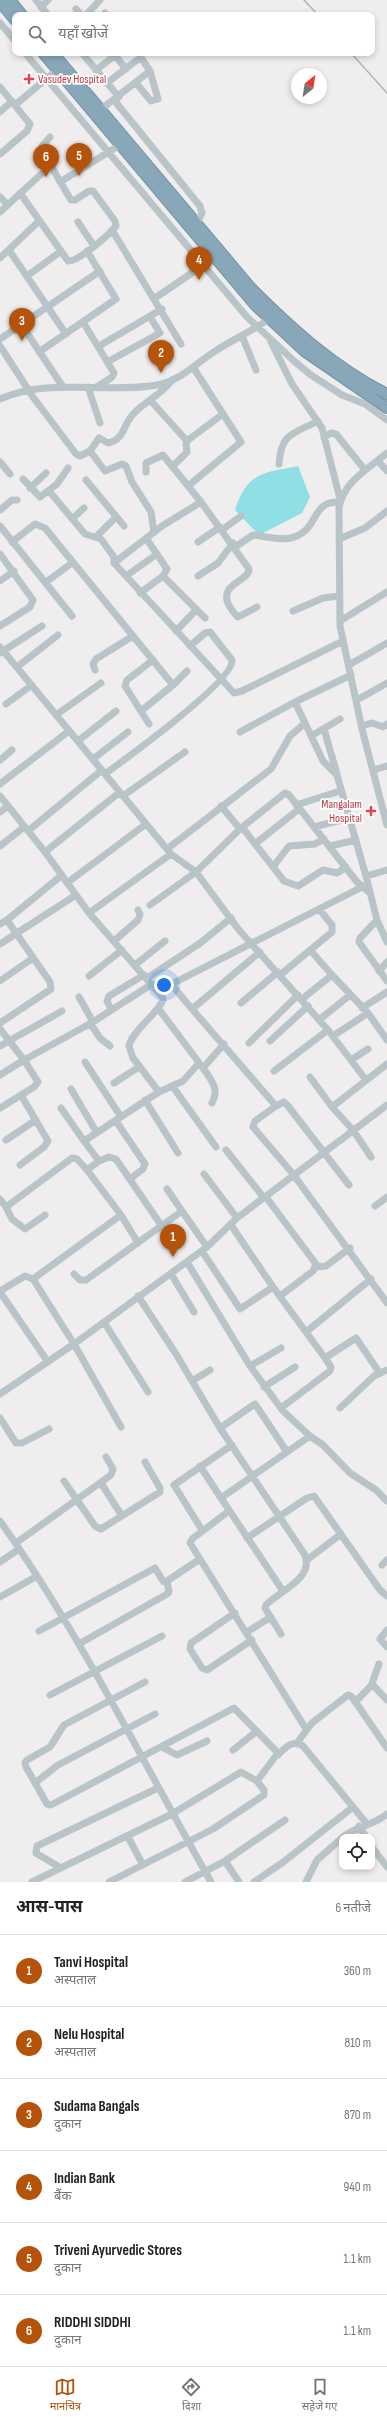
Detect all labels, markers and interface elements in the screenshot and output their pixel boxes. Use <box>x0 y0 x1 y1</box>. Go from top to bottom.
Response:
search box <box>12 12 375 56</box>
icon: search <box>26 23 48 45</box>
text: यहाँ खोजें <box>58 24 108 43</box>
north arrow <box>291 68 327 104</box>
place label: Vasudev Hospital <box>38 72 106 87</box>
marker: Vasudev Hospital <box>23 73 35 85</box>
pin: 5 <box>66 143 92 176</box>
pin: 6 <box>33 144 59 177</box>
pin: 4 <box>186 247 212 280</box>
pin: 3 <box>9 308 35 341</box>
pin: 2 <box>148 340 174 373</box>
place label: Mangalam Hospital <box>321 797 362 826</box>
marker: Mangalam Hospital <box>365 805 377 817</box>
your location <box>154 975 174 995</box>
pin: 1 <box>160 1224 186 1257</box>
map controls <box>339 1834 375 1870</box>
button: locate <box>339 1834 375 1870</box>
text: आस-पास <box>16 1897 83 1917</box>
text: 6 नतीजे <box>336 1900 371 1916</box>
text: Tanvi Hospital <box>54 1953 128 1972</box>
text: 1 <box>26 1963 32 1979</box>
text: 360 m <box>344 1963 371 1979</box>
text: अस्पताल <box>54 1972 96 1988</box>
text: Nelu Hospital <box>54 2025 124 2044</box>
text: 2 <box>26 2035 32 2051</box>
text: 810 m <box>345 2035 371 2051</box>
text: अस्पताल <box>54 2044 96 2060</box>
text: Sudama Bangals <box>54 2097 140 2116</box>
text: 3 <box>26 2107 32 2123</box>
text: 870 m <box>344 2107 371 2123</box>
text: दुकान <box>54 2116 81 2132</box>
text: Indian Bank <box>54 2169 115 2188</box>
text: 4 <box>26 2179 32 2195</box>
text: 940 m <box>344 2179 371 2195</box>
text: बैंक <box>54 2188 71 2204</box>
text: Triveni Ayurvedic Stores <box>54 2241 182 2260</box>
text: 5 <box>26 2251 32 2267</box>
text: 1.1 km <box>344 2251 371 2267</box>
text: दुकान <box>54 2260 81 2276</box>
text: RIDDHI SIDDHI <box>54 2313 131 2332</box>
text: 6 <box>26 2323 32 2339</box>
text: 1.1 km <box>344 2323 371 2339</box>
text: दुकान <box>54 2332 81 2348</box>
tab: मानचित्र <box>50 2376 81 2414</box>
tab: दिशा <box>180 2376 202 2414</box>
tab: सहेजे गए <box>302 2376 337 2414</box>

